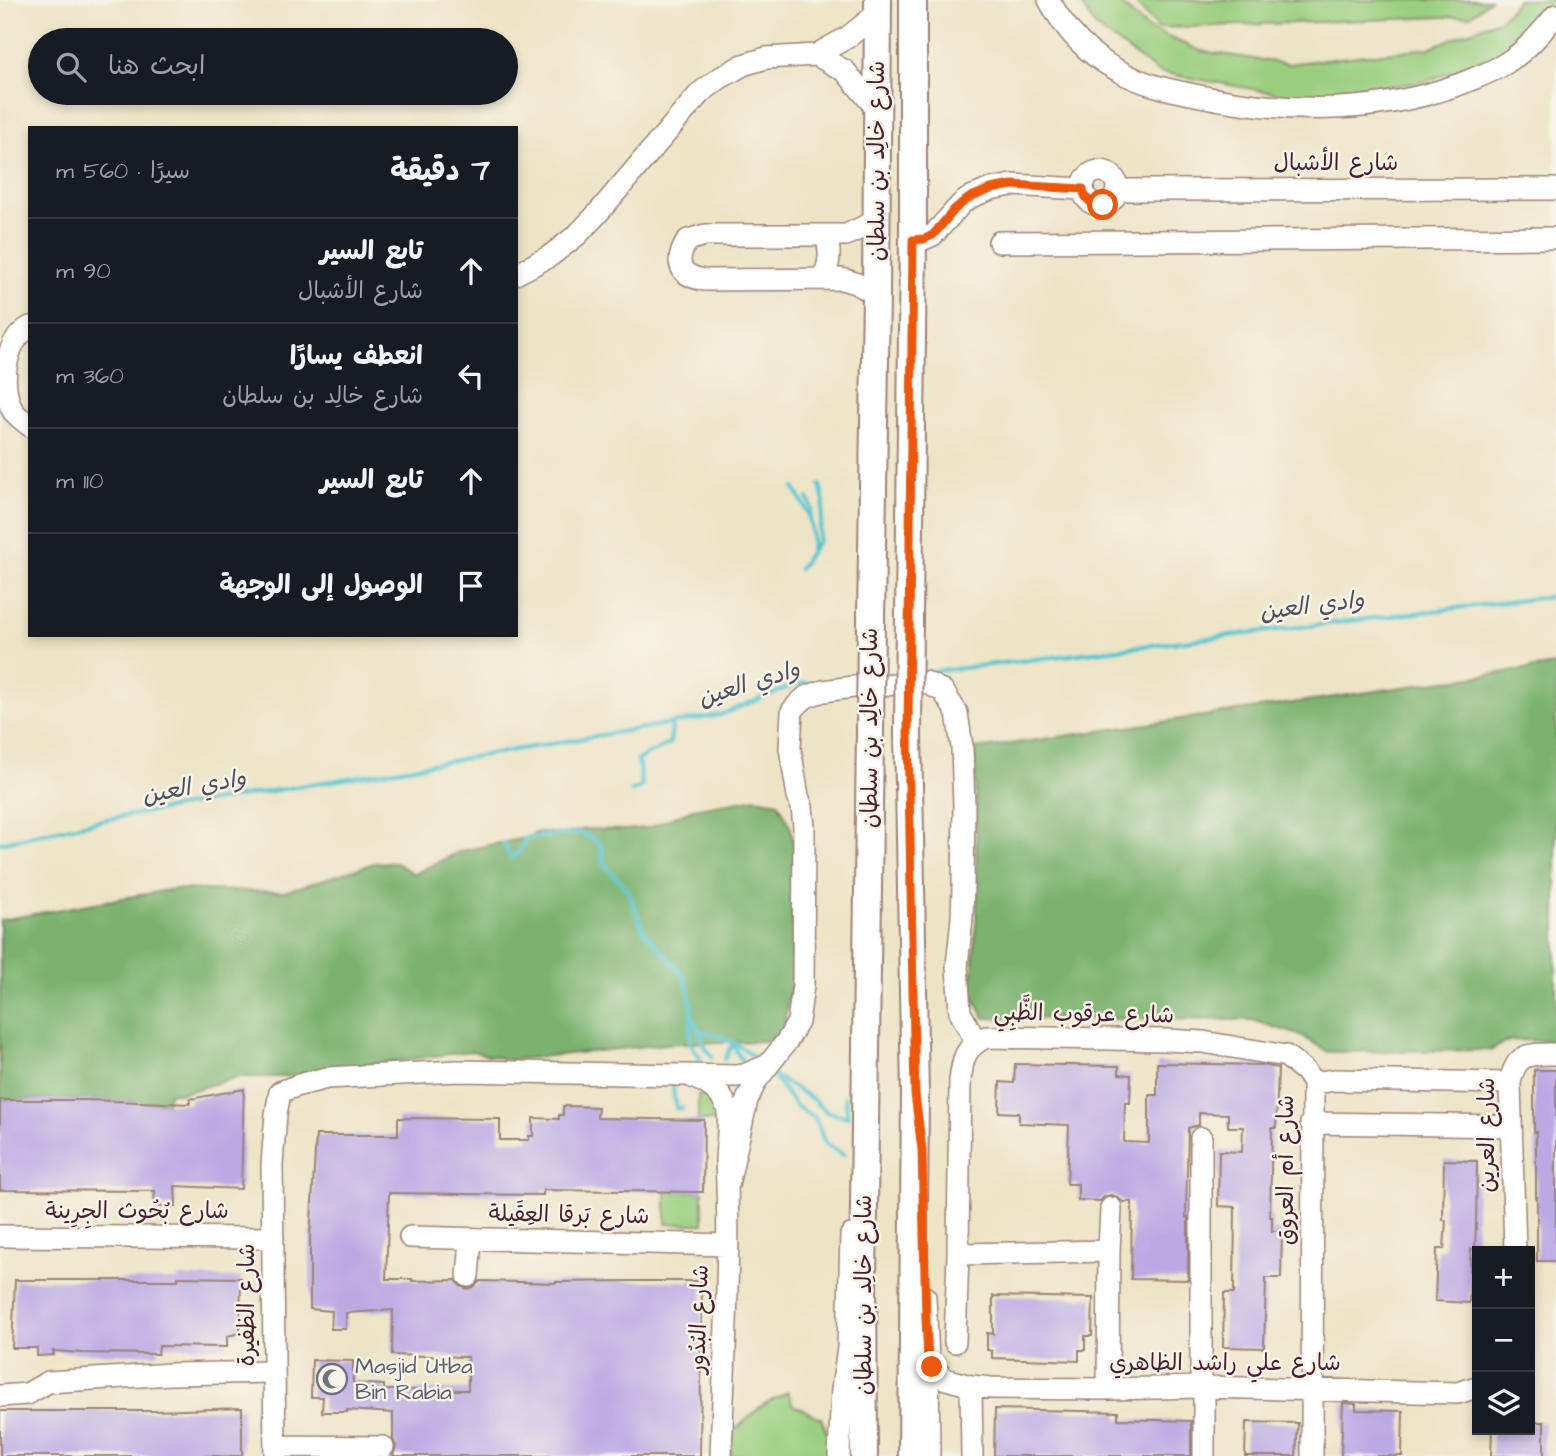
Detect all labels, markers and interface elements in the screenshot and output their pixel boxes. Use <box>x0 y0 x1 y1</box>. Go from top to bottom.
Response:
search box <box>28 28 518 105</box>
icon: search <box>52 48 90 86</box>
text: ابحث هنا <box>108 48 205 84</box>
street label: شارع خالِد بن سلطان <box>861 61 893 261</box>
street label: شارع الأشبال <box>1274 146 1398 179</box>
text: 7 دقيقة <box>390 150 490 192</box>
text: سيرًا · 560 m <box>56 155 190 187</box>
route start <box>1087 189 1118 220</box>
text: تابع السير <box>320 233 423 269</box>
icon: ahead <box>452 252 490 290</box>
text: 90 m <box>56 255 111 287</box>
text: شارع الأشبال <box>298 275 423 307</box>
text: انعطف يسارًا <box>290 338 423 374</box>
icon: left <box>452 357 490 395</box>
text: 360 m <box>56 360 124 392</box>
text: شارع خالِد بن سلطان <box>222 380 423 412</box>
text: تابع السير <box>320 462 423 498</box>
icon: ahead <box>452 462 490 500</box>
text: 110 m <box>56 465 104 497</box>
text: الوصول إلى الوجهة <box>219 567 423 603</box>
icon: arrive <box>452 567 490 605</box>
water label: وادي العين <box>1258 583 1366 629</box>
street label: شارع خالِد بن سلطان <box>854 628 886 828</box>
water label: وادي العين <box>694 652 804 716</box>
water label: وادي العين <box>139 761 249 813</box>
street label: شارع عرقوب الظَّبِي <box>993 993 1175 1036</box>
street label: شارع العرين <box>1471 1077 1503 1193</box>
street label: شارع أم العروق <box>1270 1095 1303 1245</box>
street label: شارع بُحُوث الجِرِينة <box>45 1195 229 1229</box>
street label: شارع خالِد بن سلطان <box>848 1195 880 1395</box>
street label: شارع بَرقا العِقَيلة <box>488 1198 650 1232</box>
street label: شارع الظفيرة <box>231 1244 263 1366</box>
map controls <box>1472 1246 1535 1435</box>
button: + <box>1472 1246 1535 1309</box>
street label: شارع البُدُور <box>681 1264 717 1376</box>
button: − <box>1472 1309 1535 1372</box>
street label: شارع علي راشد الظاهري <box>1109 1347 1341 1383</box>
place label: Masjid Utba Bin Rabia <box>355 1350 473 1408</box>
route end <box>916 1351 947 1382</box>
mosque icon: Masjid Utba Bin Rabia <box>315 1362 349 1396</box>
button: layers <box>1472 1372 1535 1435</box>

